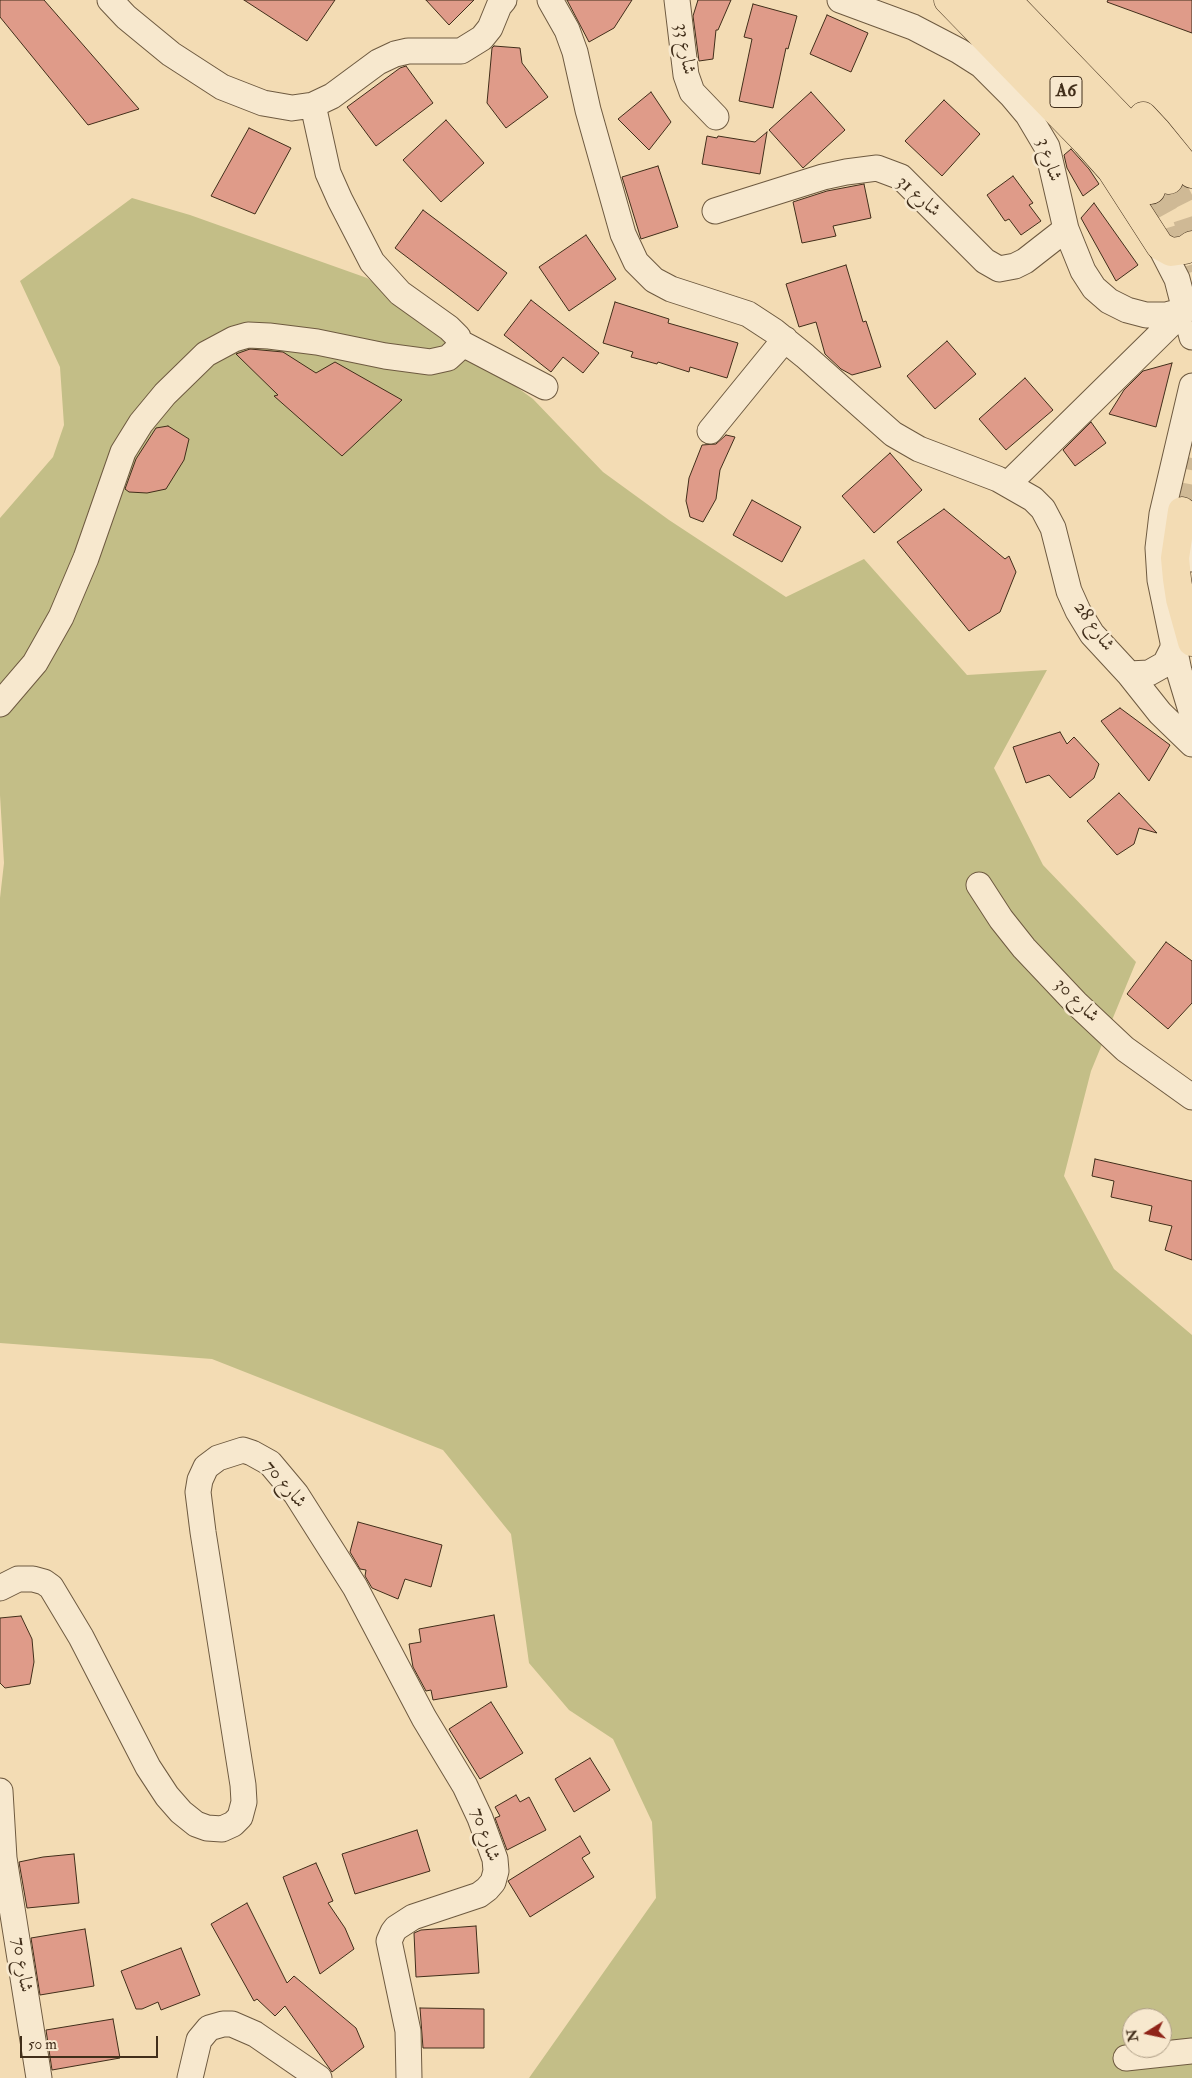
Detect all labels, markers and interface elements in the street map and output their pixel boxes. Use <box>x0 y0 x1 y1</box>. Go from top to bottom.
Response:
street label: شارع 33 <box>669 22 699 76</box>
road number: A6 <box>1050 76 1082 108</box>
street label: شارع 3 <box>1031 135 1065 185</box>
street label: شارع 31 <box>891 171 945 223</box>
street label: شارع 28 <box>1068 598 1118 656</box>
street label: شارع 30 <box>1049 974 1103 1028</box>
street label: شارع 70 <box>257 1456 311 1514</box>
street label: شارع 70 <box>464 1805 504 1865</box>
street label: شارع 70 <box>5 1936 37 1994</box>
north arrow <box>1122 2008 1172 2058</box>
scale bar <box>22 2026 160 2058</box>
text: N <box>1123 2028 1142 2043</box>
text: 50 m <box>28 2035 57 2054</box>

